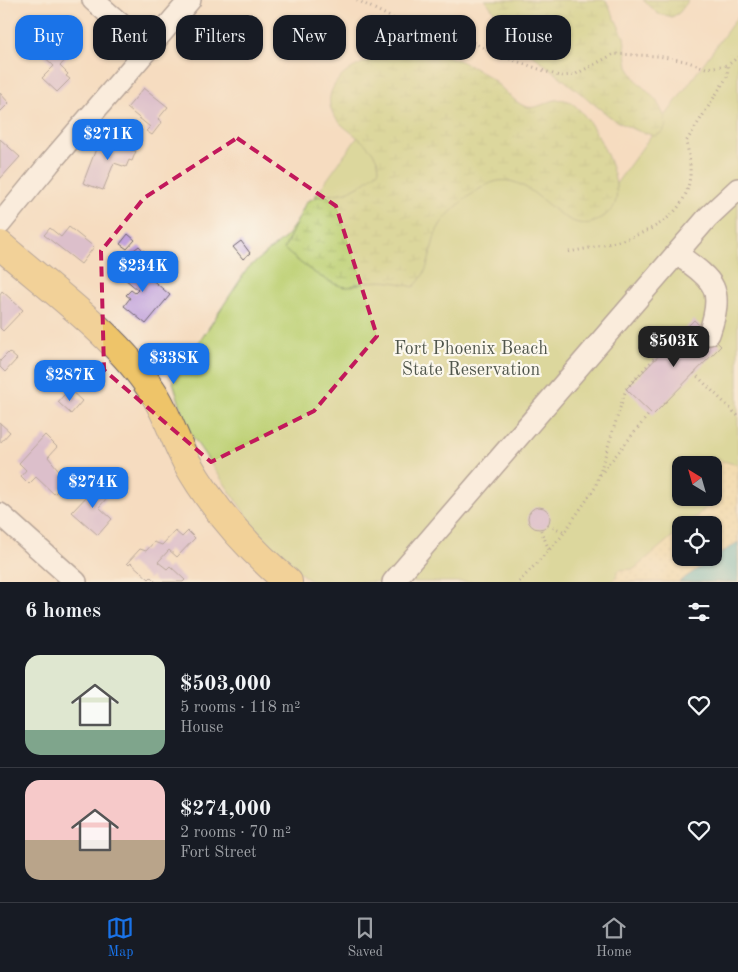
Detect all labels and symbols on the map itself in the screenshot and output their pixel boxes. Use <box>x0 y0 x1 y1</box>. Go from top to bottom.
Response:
pin: $271K <box>73 119 143 161</box>
pin: $234K <box>108 250 178 293</box>
pin: $503K <box>639 326 709 368</box>
park label: Fort Phoenix Beach State Reservation <box>394 340 548 379</box>
pin: $338K <box>139 342 209 385</box>
pin: $287K <box>35 360 105 402</box>
north arrow <box>672 456 722 506</box>
pin: $274K <box>58 466 128 509</box>

